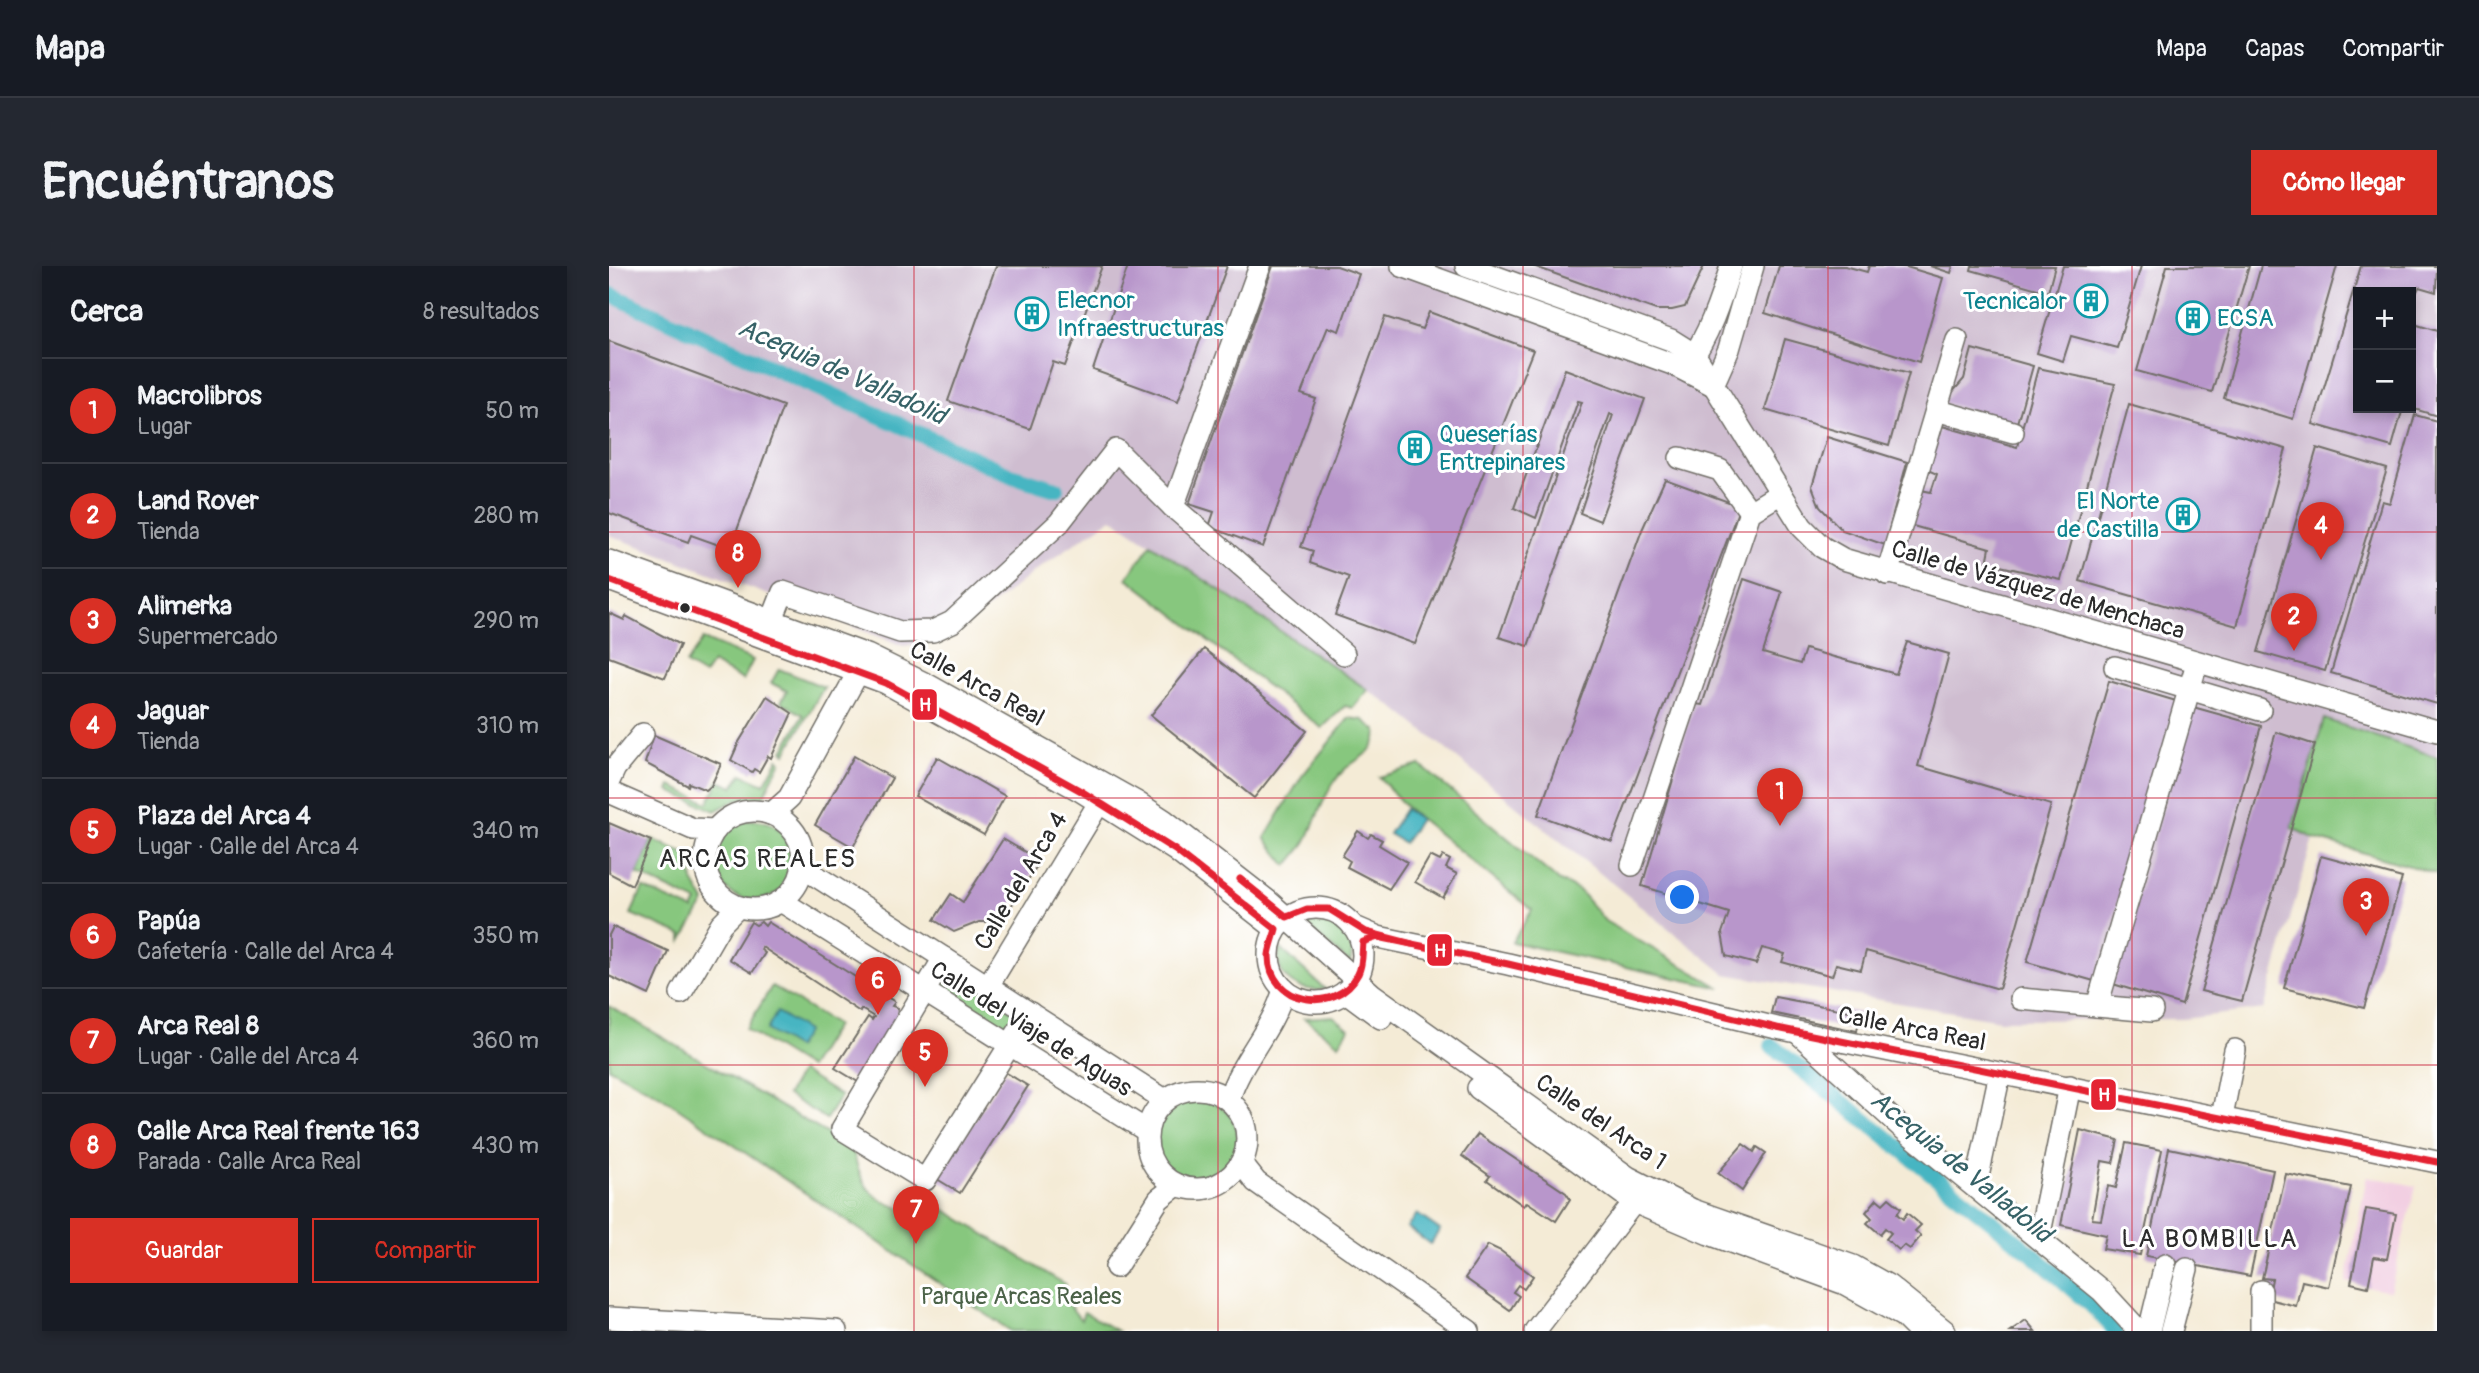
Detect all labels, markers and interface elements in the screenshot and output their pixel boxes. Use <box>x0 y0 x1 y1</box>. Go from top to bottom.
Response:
text: Mapa <box>35 28 105 69</box>
text: Mapa <box>2156 34 2207 63</box>
text: Capas <box>2245 34 2304 63</box>
text: Compartir <box>2342 34 2444 63</box>
button: Cómo llegar <box>2251 150 2437 215</box>
text: Encuéntranos <box>42 152 334 213</box>
building icon: Tecnicalor <box>2072 282 2110 320</box>
place label: Elecnor Infraestructuras <box>1057 286 1224 343</box>
place label: Tecnicalor <box>1963 287 2067 316</box>
map controls <box>2353 287 2416 413</box>
button: + <box>2353 287 2416 350</box>
text: Cerca <box>70 293 143 330</box>
building icon: Elecnor Infraestructuras <box>1013 295 1051 333</box>
text: 8 resultados <box>423 297 539 326</box>
building icon: ECSA <box>2174 299 2212 337</box>
place label: ECSA <box>2217 304 2274 333</box>
water label: Acequia de Valladolid <box>733 312 954 433</box>
button: − <box>2353 350 2416 413</box>
text: Macrolibros <box>137 380 262 412</box>
text: 1 <box>89 396 98 425</box>
text: 50 m <box>485 396 539 425</box>
text: Lugar <box>137 412 192 441</box>
place label: Queserías Entrepinares <box>1439 420 1565 477</box>
building icon: Queserías Entrepinares <box>1396 429 1434 467</box>
text: Land Rover <box>137 485 259 517</box>
place label: El Norte de Castilla <box>2057 487 2159 544</box>
building icon: El Norte de Castilla <box>2164 496 2202 534</box>
text: 2 <box>87 501 99 530</box>
text: 280 m <box>473 501 539 530</box>
pin: 4 <box>2298 502 2344 560</box>
text: Tienda <box>137 517 200 546</box>
pin: 8 <box>715 530 761 588</box>
street label: Calle de Vázquez de Menchaca <box>1888 534 2188 646</box>
text: Alimerka <box>137 590 232 622</box>
pin: 2 <box>2271 593 2317 651</box>
unlabelled marker <box>678 601 692 615</box>
text: 3 <box>87 606 99 635</box>
text: 290 m <box>473 606 539 635</box>
text: Supermercado <box>137 622 278 651</box>
street label: Calle Arca Real <box>904 635 1050 733</box>
line badge: H <box>911 688 938 721</box>
text: H <box>919 693 931 717</box>
text: Jaguar <box>137 695 209 727</box>
text: 4 <box>86 711 100 740</box>
text: 310 m <box>476 711 539 740</box>
text: Tienda <box>137 727 200 756</box>
pin: 1 <box>1757 768 1803 826</box>
text: Plaza del Arca 4 <box>137 800 311 832</box>
street label: Calle del Arca 4 <box>968 807 1074 955</box>
text: 5 <box>87 816 99 845</box>
text: 340 m <box>472 816 539 845</box>
text: Lugar · Calle del Arca 4 <box>137 832 359 861</box>
district label: ARCAS REALES <box>659 843 857 875</box>
pin: 3 <box>2343 878 2389 936</box>
your location <box>1665 880 1699 914</box>
text: Papúa <box>137 905 200 937</box>
text: 6 <box>86 921 100 950</box>
text: 350 m <box>473 921 539 950</box>
line badge: H <box>1426 933 1453 967</box>
text: Cafetería · Calle del Arca 4 <box>137 937 394 966</box>
text: H <box>1434 939 1446 963</box>
street label: Calle del Viaje de Aguas <box>925 955 1137 1103</box>
pin: 6 <box>855 957 901 1015</box>
street label: Calle Arca Real <box>1836 1000 1988 1058</box>
text: Arca Real 8 <box>137 1010 259 1042</box>
text: 7 <box>87 1026 99 1055</box>
text: 360 m <box>472 1026 539 1055</box>
pin: 5 <box>902 1029 948 1087</box>
text: Lugar · Calle del Arca 4 <box>137 1042 359 1071</box>
street label: Calle del Arca 1 <box>1530 1068 1672 1176</box>
line badge: H <box>2090 1078 2117 1111</box>
text: H <box>2098 1083 2110 1107</box>
water label: Acequia de Valladolid <box>1864 1084 2061 1252</box>
text: Calle Arca Real frente 163 <box>137 1115 420 1147</box>
text: 8 <box>87 1131 99 1160</box>
text: 430 m <box>472 1131 539 1160</box>
text: Parada · Calle Arca Real <box>137 1147 361 1176</box>
pin: 7 <box>893 1186 939 1244</box>
button: Guardar <box>70 1218 298 1283</box>
button: Compartir <box>312 1218 539 1283</box>
district label: LA BOMBILLA <box>2121 1223 2299 1255</box>
park label: Parque Arcas Reales <box>921 1282 1122 1311</box>

